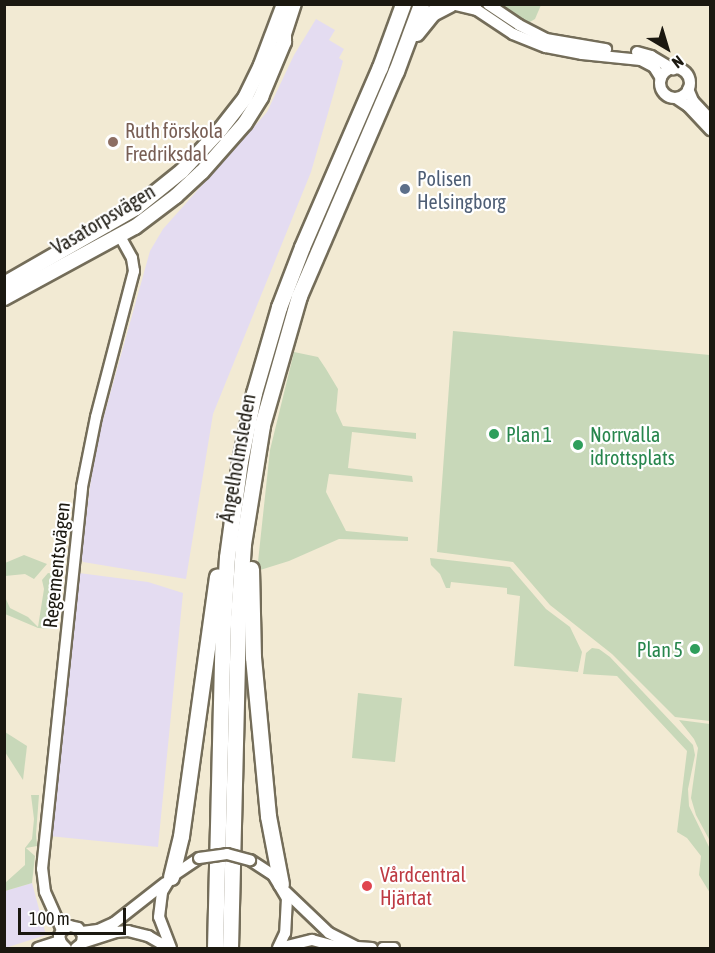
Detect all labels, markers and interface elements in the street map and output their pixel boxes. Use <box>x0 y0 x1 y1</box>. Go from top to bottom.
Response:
north arrow <box>637 18 697 78</box>
text: N <box>669 52 687 72</box>
place label: Ruth förskola Fredriksdal <box>125 118 223 165</box>
marker: Ruth förskola Fredriksdal <box>106 135 120 149</box>
place label: Polisen Helsingborg <box>417 166 506 213</box>
street label: Vasatorpsvägen <box>47 179 159 259</box>
marker: Polisen Helsingborg <box>398 182 412 196</box>
street label: Ängelholmsleden <box>214 392 260 524</box>
place label: Plan 1 <box>506 422 552 446</box>
place label: Norrvalla idrottsplats <box>590 422 675 469</box>
marker: Plan 1 <box>487 427 501 441</box>
marker: Norrvalla idrottsplats <box>571 438 585 452</box>
street label: Regementsvägen <box>37 501 75 629</box>
place label: Plan 5 <box>637 637 683 661</box>
marker: Plan 5 <box>688 642 702 656</box>
place label: Vårdcentral Hjärtat <box>380 862 466 909</box>
marker: Vårdcentral Hjärtat <box>358 877 376 895</box>
scale bar <box>21 896 129 934</box>
text: 100 m <box>29 908 70 929</box>

